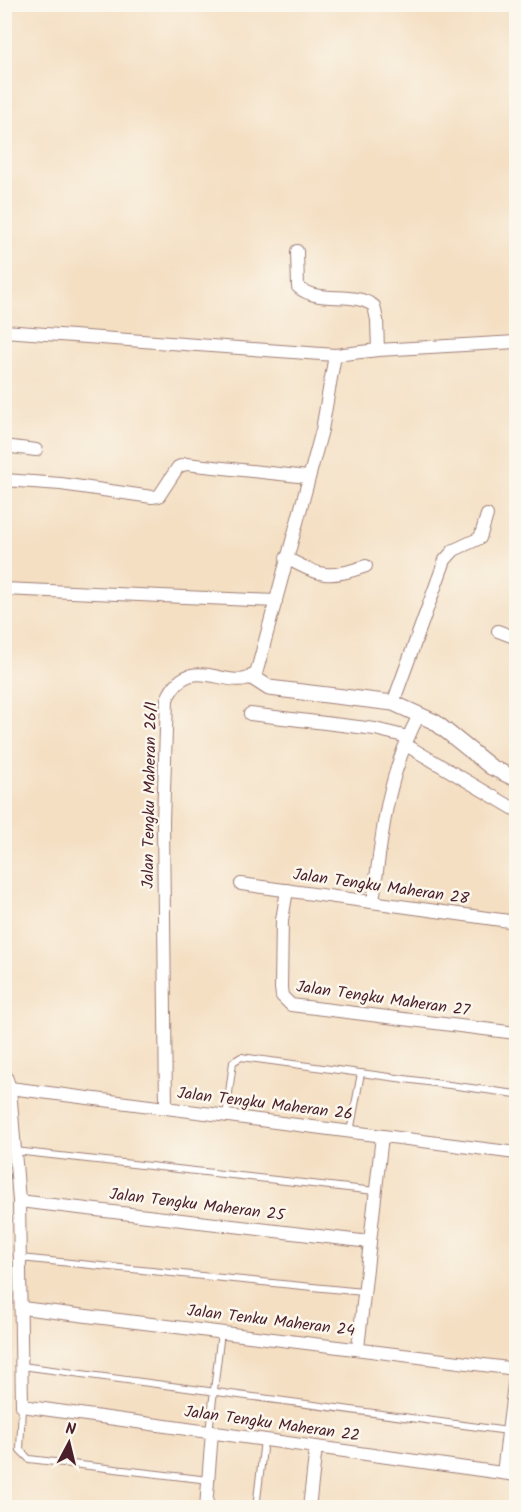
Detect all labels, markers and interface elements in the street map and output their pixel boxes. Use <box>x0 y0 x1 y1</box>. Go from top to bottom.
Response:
street label: Jalan Tengku Maheran 26/1 <box>136 701 164 889</box>
street label: Jalan Tengku Maheran 28 <box>291 862 471 912</box>
street label: Jalan Tengku Maheran 27 <box>295 974 472 1024</box>
street label: Jalan Tengku Maheran 26 <box>176 1081 354 1127</box>
street label: Jalan Tengku Maheran 25 <box>108 1182 287 1228</box>
street label: Jalan Tenku Maheran 24 <box>186 1298 357 1344</box>
street label: Jalan Tengku Maheran 22 <box>183 1399 361 1449</box>
north arrow <box>39 1413 99 1473</box>
text: N <box>64 1417 77 1443</box>

